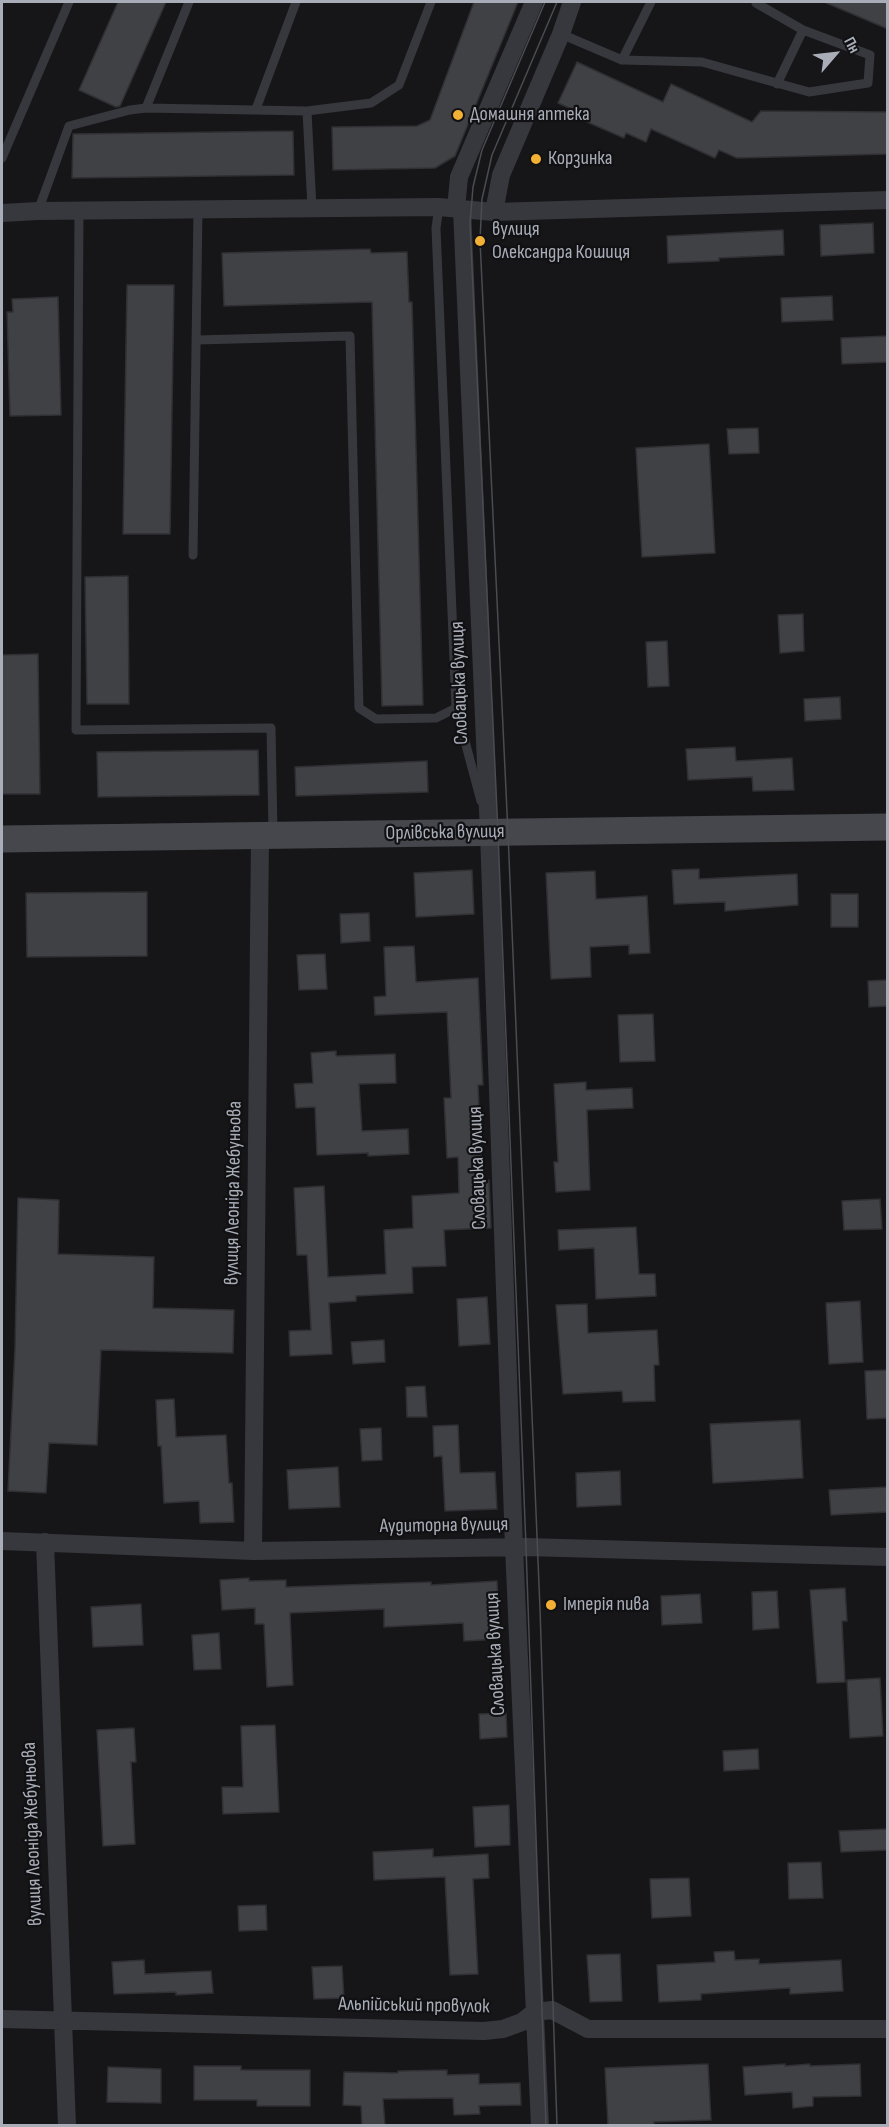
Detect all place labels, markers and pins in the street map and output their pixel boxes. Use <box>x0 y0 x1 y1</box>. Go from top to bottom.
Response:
place label: Домашня аптека <box>470 103 590 127</box>
marker: Домашня аптека <box>451 108 465 122</box>
place label: Корзинка <box>548 147 612 171</box>
marker: Корзинка <box>529 152 543 166</box>
place label: вулиця Олександра Кошиця <box>492 218 630 265</box>
marker: вулиця Олександра Кошиця <box>473 234 487 248</box>
place label: Імперія пива <box>563 1593 649 1617</box>
marker: Імперія пива <box>544 1598 558 1612</box>

